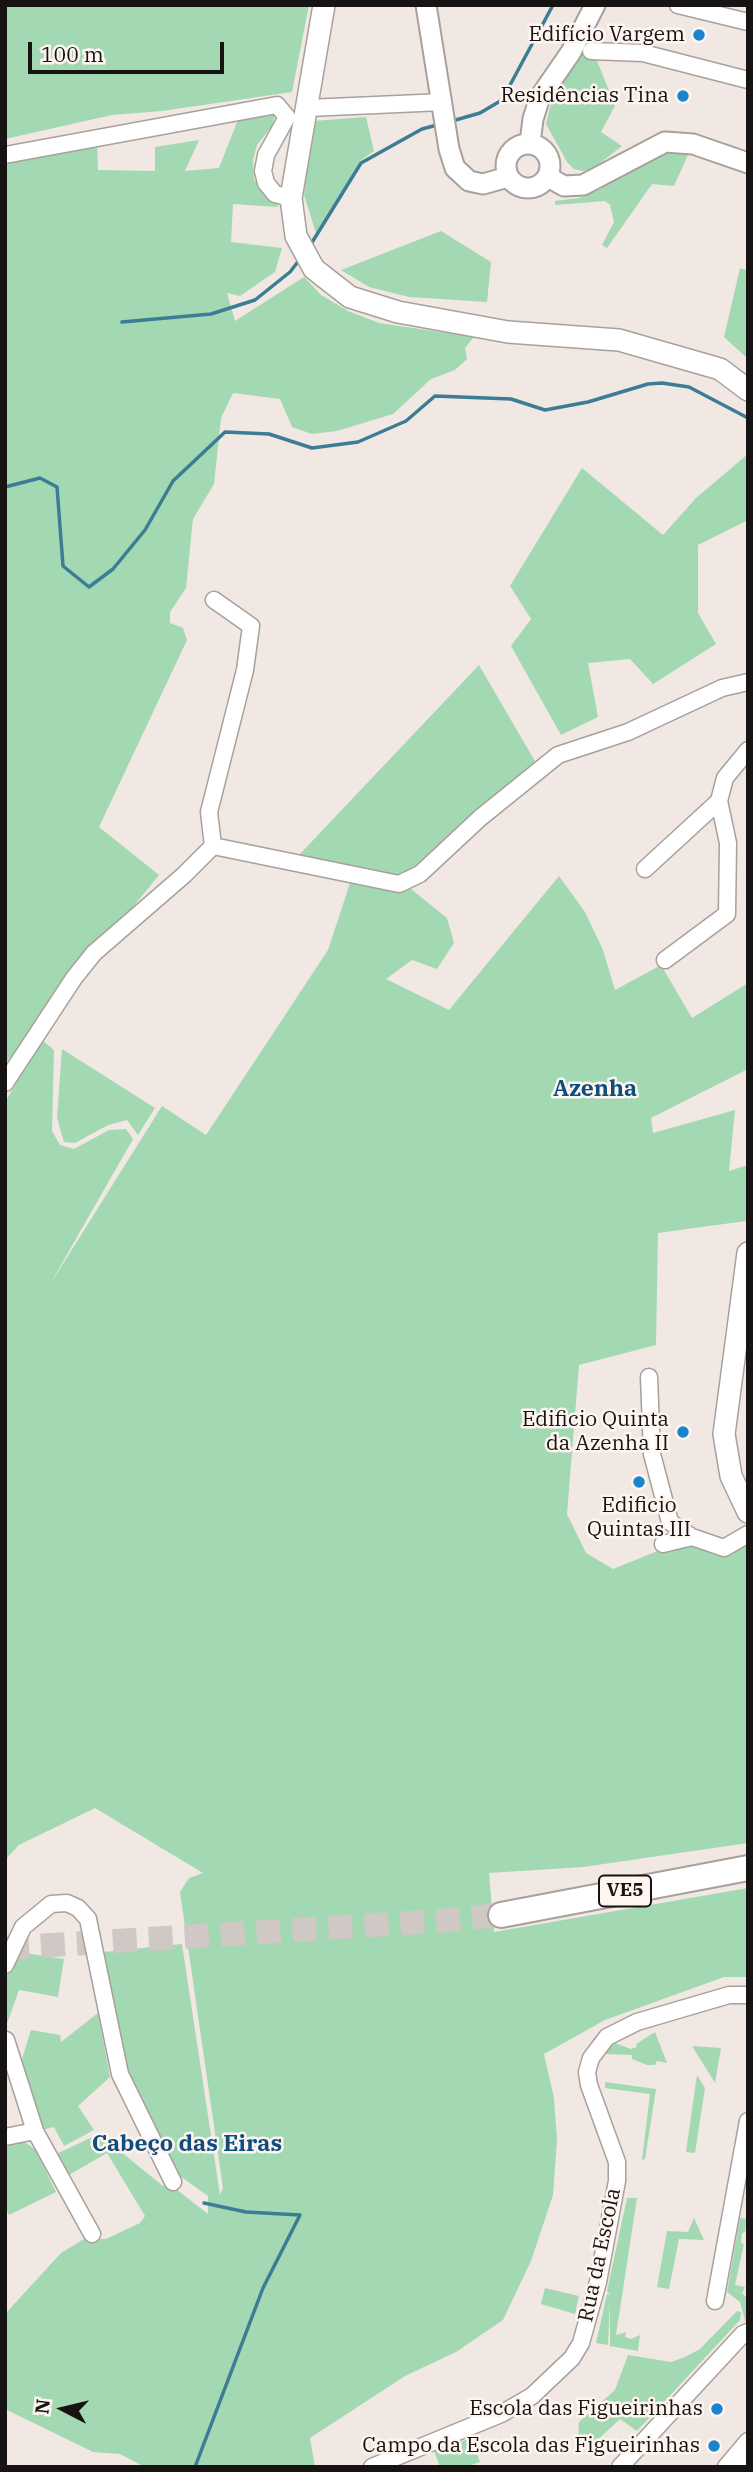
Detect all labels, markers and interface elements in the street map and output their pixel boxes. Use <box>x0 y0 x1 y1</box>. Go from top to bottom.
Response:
place label: Edifício Vargem <box>528 22 685 48</box>
marker: Edifício Vargem <box>691 27 707 43</box>
scale bar <box>32 28 228 72</box>
text: 100 m <box>41 40 104 68</box>
place label: Residências Tina <box>500 83 669 109</box>
marker: Residências Tina <box>675 88 691 104</box>
district label: Azenha <box>553 1075 637 1103</box>
place label: Edificio Quinta da Azenha II <box>522 1407 669 1457</box>
marker: Edificio Quinta da Azenha II <box>675 1424 691 1440</box>
marker: Edificio Quintas III <box>631 1474 647 1490</box>
place label: Edificio Quintas III <box>587 1493 691 1543</box>
road number: VE5 <box>599 1876 651 1907</box>
district label: Cabeço das Eiras <box>92 2130 282 2158</box>
street label: Rua da Escola <box>573 2186 627 2324</box>
north arrow <box>28 2374 98 2444</box>
place label: Escola das Figueirinhas <box>469 2396 703 2422</box>
text: N <box>29 2398 55 2415</box>
marker: Escola das Figueirinhas <box>709 2401 725 2417</box>
place label: Campo da Escola das Figueirinhas <box>362 2433 700 2459</box>
marker: Campo da Escola das Figueirinhas <box>706 2438 722 2454</box>

